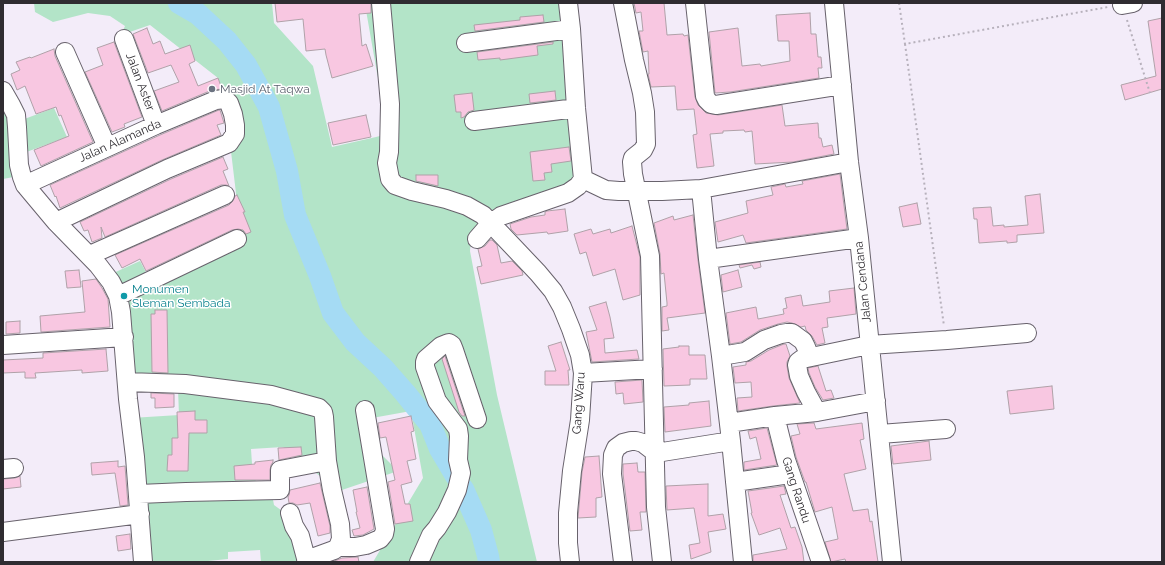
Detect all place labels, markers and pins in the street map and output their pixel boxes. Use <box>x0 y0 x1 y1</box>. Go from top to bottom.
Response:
place label: Masjid At Taqwa <box>220 82 310 96</box>
marker: Masjid At Taqwa <box>207 84 217 94</box>
place label: Monumen Sleman Sembada <box>132 282 231 310</box>
marker: Monumen Sleman Sembada <box>119 291 129 301</box>

